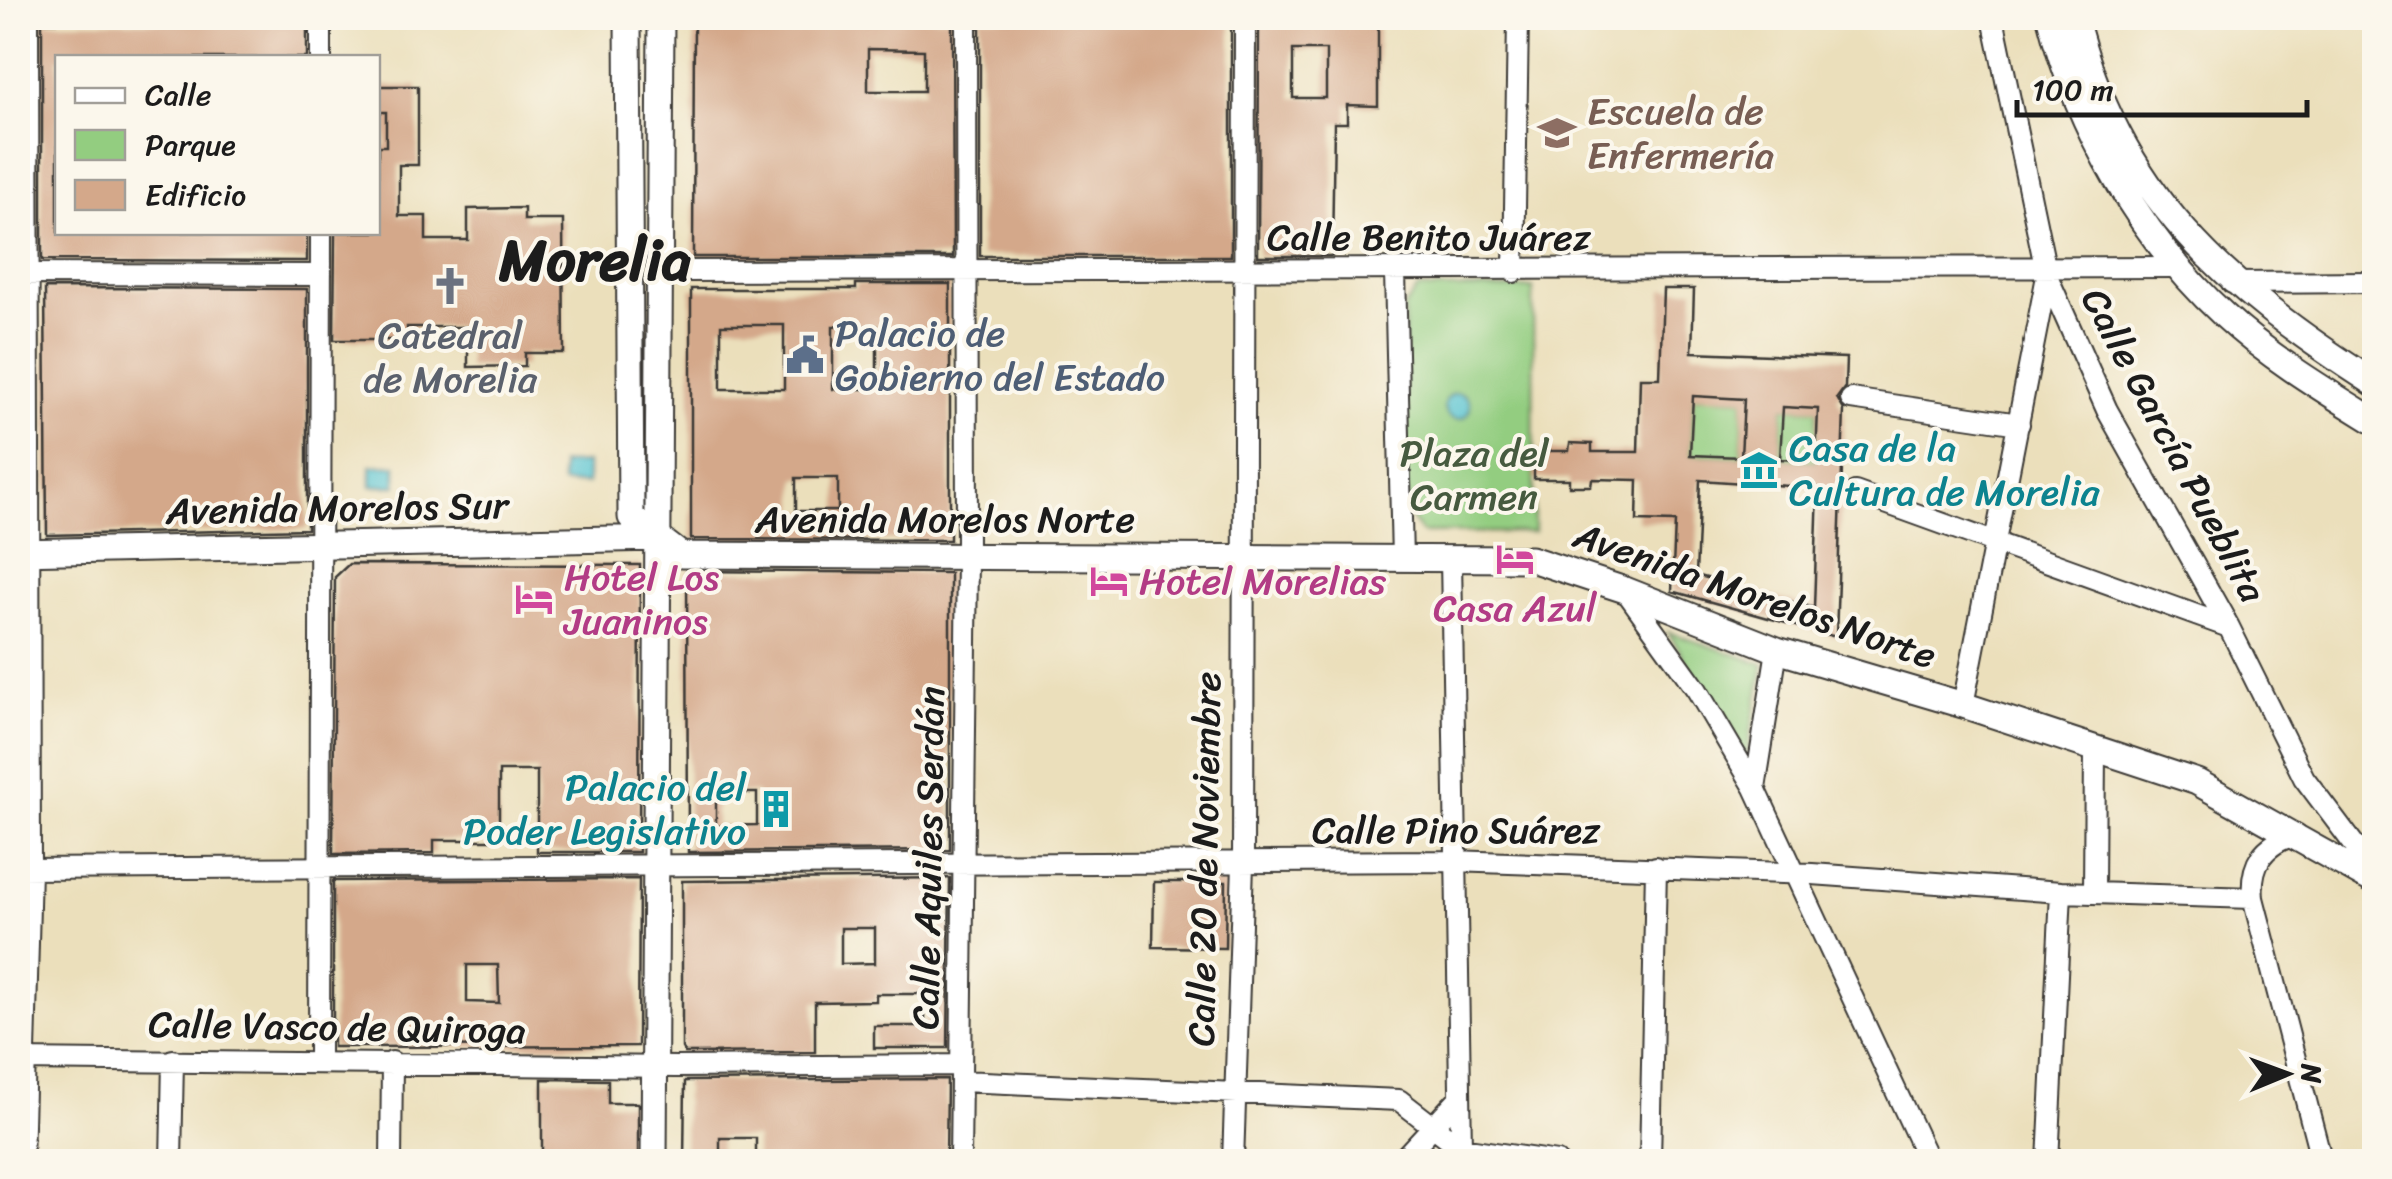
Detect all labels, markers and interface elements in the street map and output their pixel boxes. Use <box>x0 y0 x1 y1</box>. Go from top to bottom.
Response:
legend <box>55 55 380 235</box>
scale bar <box>2017 55 2307 117</box>
text: 100 m <box>2032 63 2114 117</box>
text: Calle <box>145 68 211 122</box>
place label: Escuela de Enfermería <box>1587 78 1774 189</box>
school or university icon: Escuela de Enfermería <box>1536 112 1578 154</box>
text: Parque <box>145 118 236 172</box>
text: Edificio <box>145 168 246 222</box>
street label: Calle Benito Juárez <box>1267 204 1592 271</box>
district label: Morelia <box>498 209 691 312</box>
church icon: Catedral de Morelia <box>429 265 471 307</box>
street label: Calle García Pueblita <box>2062 275 2285 616</box>
place label: Palacio de Gobierno del Estado <box>835 300 1165 411</box>
place label: Catedral de Morelia <box>363 302 538 413</box>
public building icon: Palacio de Gobierno del Estado <box>784 334 826 376</box>
place label: Casa de la Cultura de Morelia <box>1789 415 2100 526</box>
park label: Plaza del Carmen <box>1399 420 1550 531</box>
museum icon: Casa de la Cultura de Morelia <box>1738 449 1780 491</box>
street label: Avenida Morelos Sur <box>164 472 511 545</box>
street label: Avenida Morelos Norte <box>754 486 1135 553</box>
street label: Avenida Morelos Norte <box>1563 502 1945 689</box>
hotel icon: Casa Azul <box>1494 538 1536 580</box>
place label: Hotel Los Juaninos <box>562 544 719 655</box>
place label: Hotel Morelias <box>1139 548 1387 615</box>
hotel icon: Hotel Morelias <box>1088 560 1130 602</box>
place label: Casa Azul <box>1433 575 1598 642</box>
hotel icon: Hotel Los Juaninos <box>513 578 555 620</box>
street label: Calle 20 de Noviembre <box>1168 671 1241 1047</box>
street label: Calle Aquiles Serdán <box>892 686 965 1030</box>
place label: Palacio del Poder Legislativo <box>463 754 747 865</box>
building icon: Palacio del Poder Legislativo <box>755 788 797 830</box>
street label: Calle Pino Suárez <box>1312 797 1601 864</box>
street label: Calle Vasco de Quiroga <box>148 991 526 1064</box>
north arrow <box>2237 1024 2337 1124</box>
text: N <box>2287 1062 2336 1084</box>

